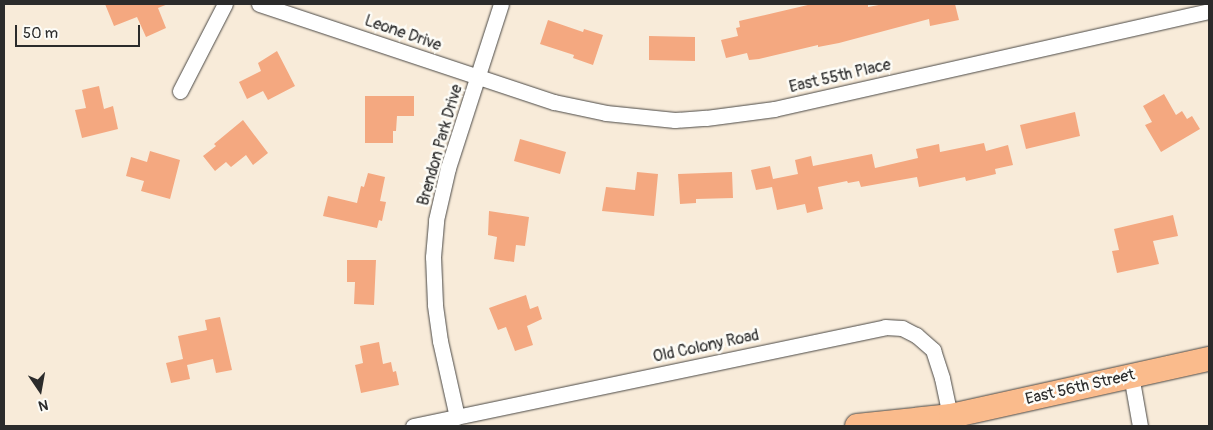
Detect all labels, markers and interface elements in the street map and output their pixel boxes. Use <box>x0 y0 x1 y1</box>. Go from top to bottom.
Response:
street label: Leone Drive <box>362 11 444 55</box>
scale bar <box>18 15 142 47</box>
text: 50 m <box>23 24 58 43</box>
street label: East 55th Place <box>787 55 893 97</box>
street label: Brendon Park Drive <box>414 82 466 208</box>
street label: Old Colony Road <box>651 325 761 367</box>
north arrow <box>15 365 65 415</box>
street label: East 56th Street <box>1023 365 1137 409</box>
text: N <box>37 396 50 414</box>

